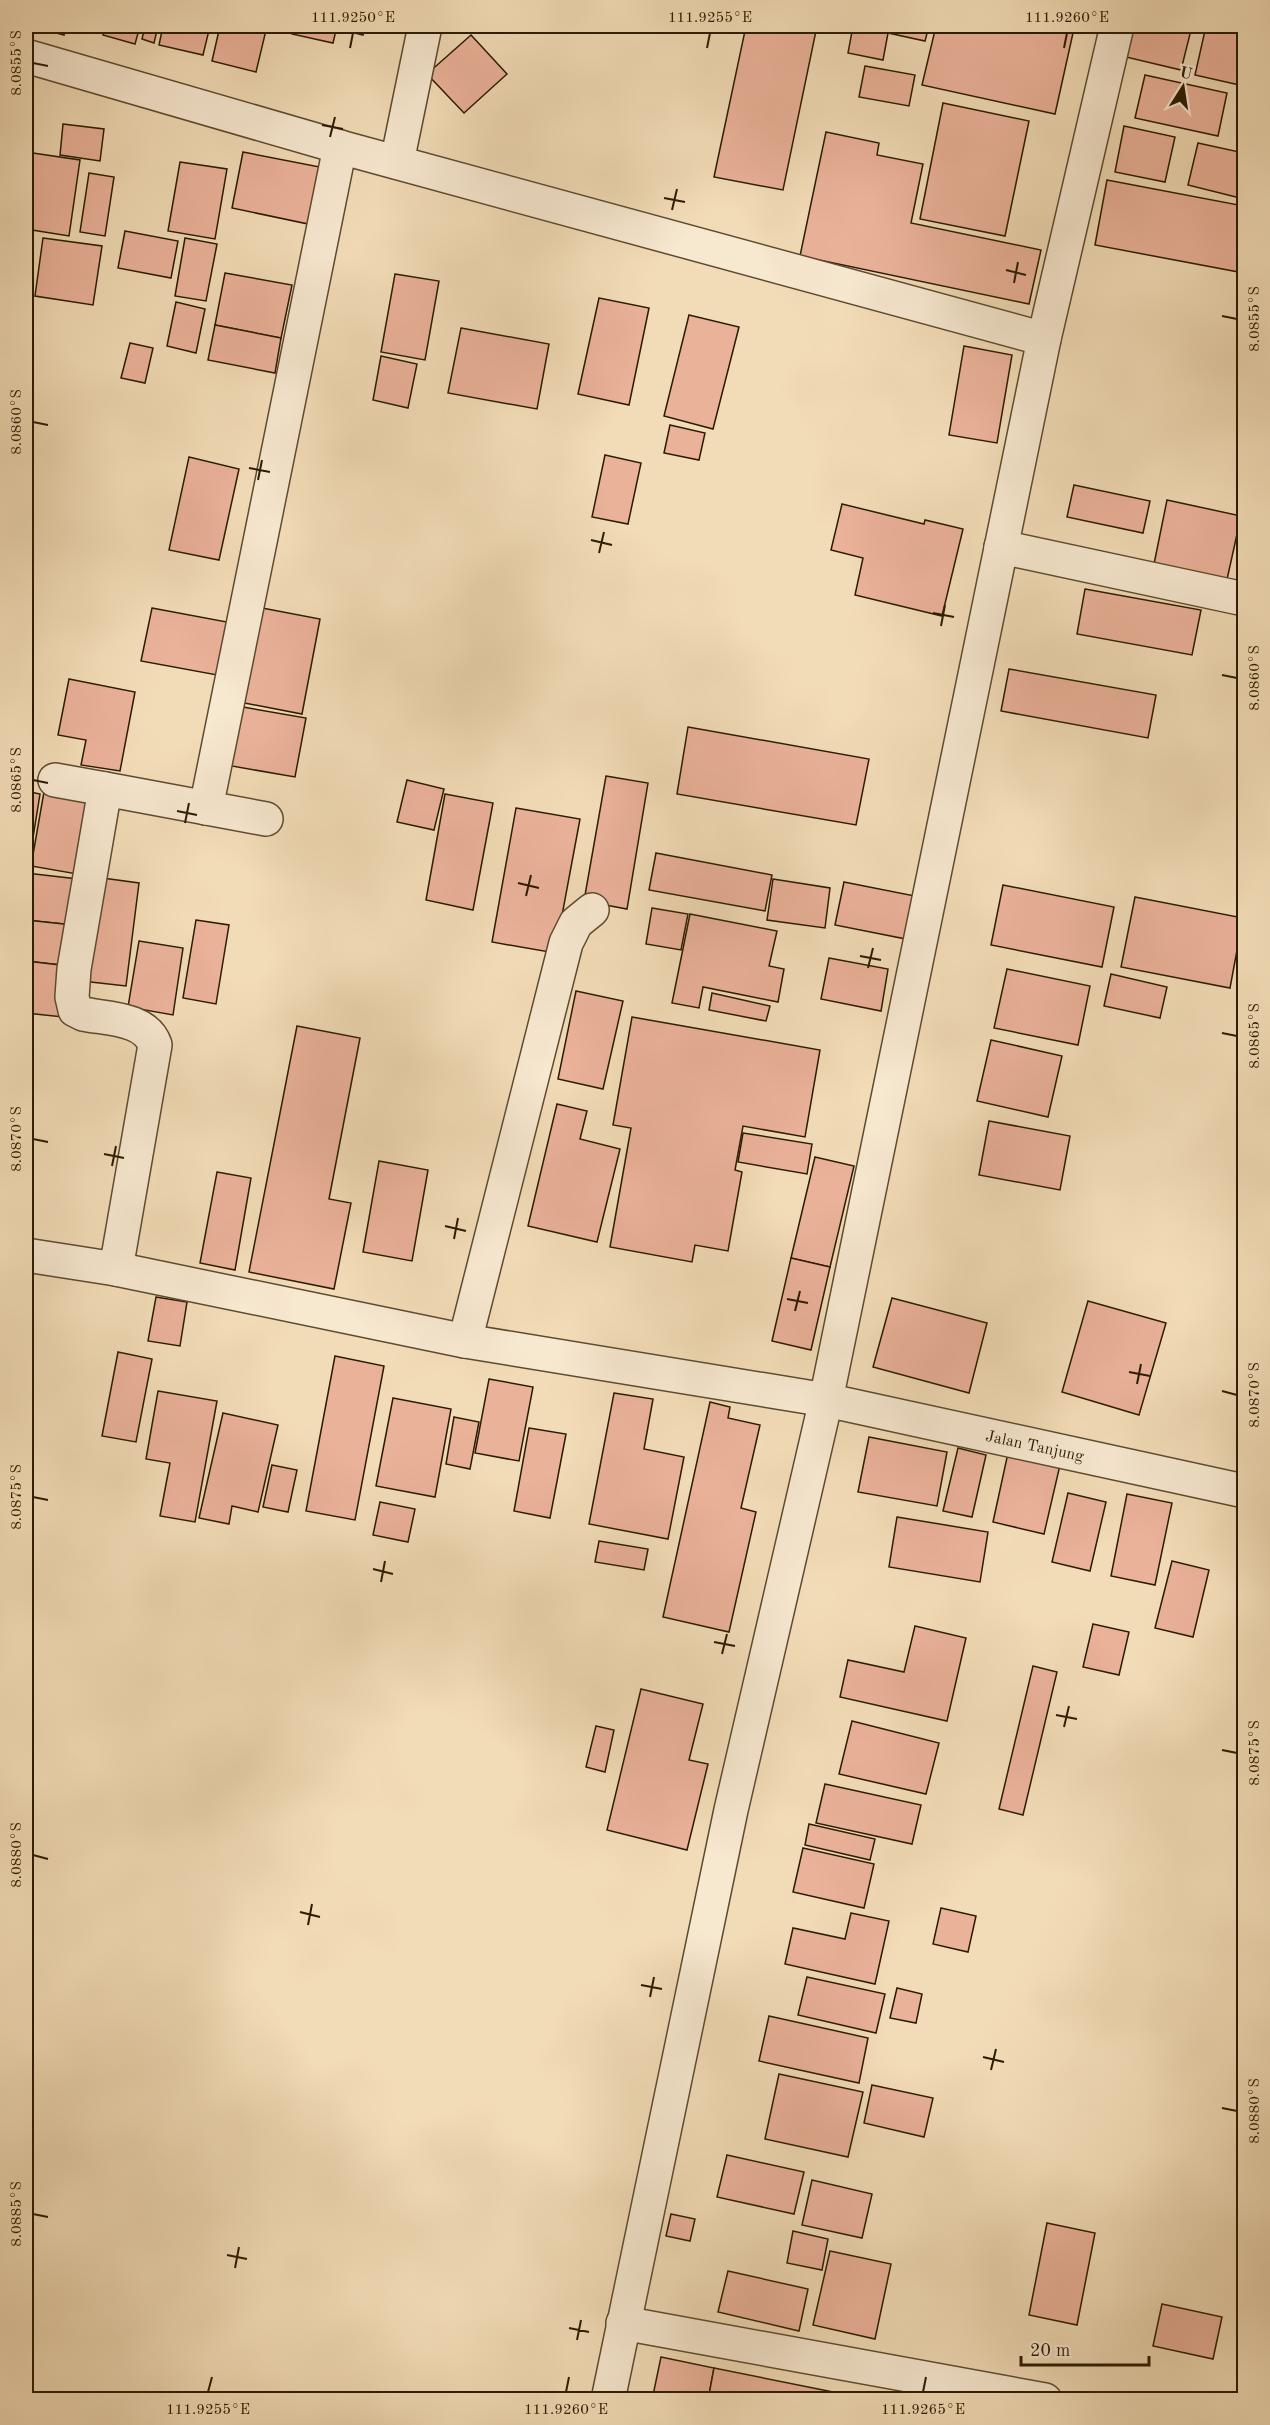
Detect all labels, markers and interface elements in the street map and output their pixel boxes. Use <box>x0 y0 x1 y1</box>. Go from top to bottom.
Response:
text: 111.9250°E <box>311 11 395 26</box>
text: 111.9255°E <box>668 11 752 26</box>
text: 111.9260°E <box>1025 11 1109 26</box>
text: 8.0855°S <box>10 30 25 96</box>
north arrow <box>1153 57 1213 117</box>
text: U <box>1178 65 1194 83</box>
text: 8.0855°S <box>1248 286 1263 352</box>
text: 8.0860°S <box>10 389 25 455</box>
text: 8.0860°S <box>1248 645 1263 711</box>
text: 8.0865°S <box>10 747 25 813</box>
text: 8.0865°S <box>1248 1003 1263 1069</box>
text: 8.0870°S <box>10 1106 25 1172</box>
text: 8.0870°S <box>1248 1362 1263 1428</box>
street label: Jalan Tanjung <box>984 1429 1085 1465</box>
text: 8.0875°S <box>10 1464 25 1530</box>
text: 8.0875°S <box>1248 1720 1263 1786</box>
text: 8.0880°S <box>10 1822 25 1888</box>
text: 8.0880°S <box>1248 2078 1263 2144</box>
text: 8.0885°S <box>10 2181 25 2247</box>
scale bar <box>1021 2329 1148 2367</box>
text: 20 m <box>1030 2342 1070 2360</box>
text: 111.9255°E <box>166 2403 250 2418</box>
text: 111.9260°E <box>524 2403 608 2418</box>
text: 111.9265°E <box>881 2403 965 2418</box>

